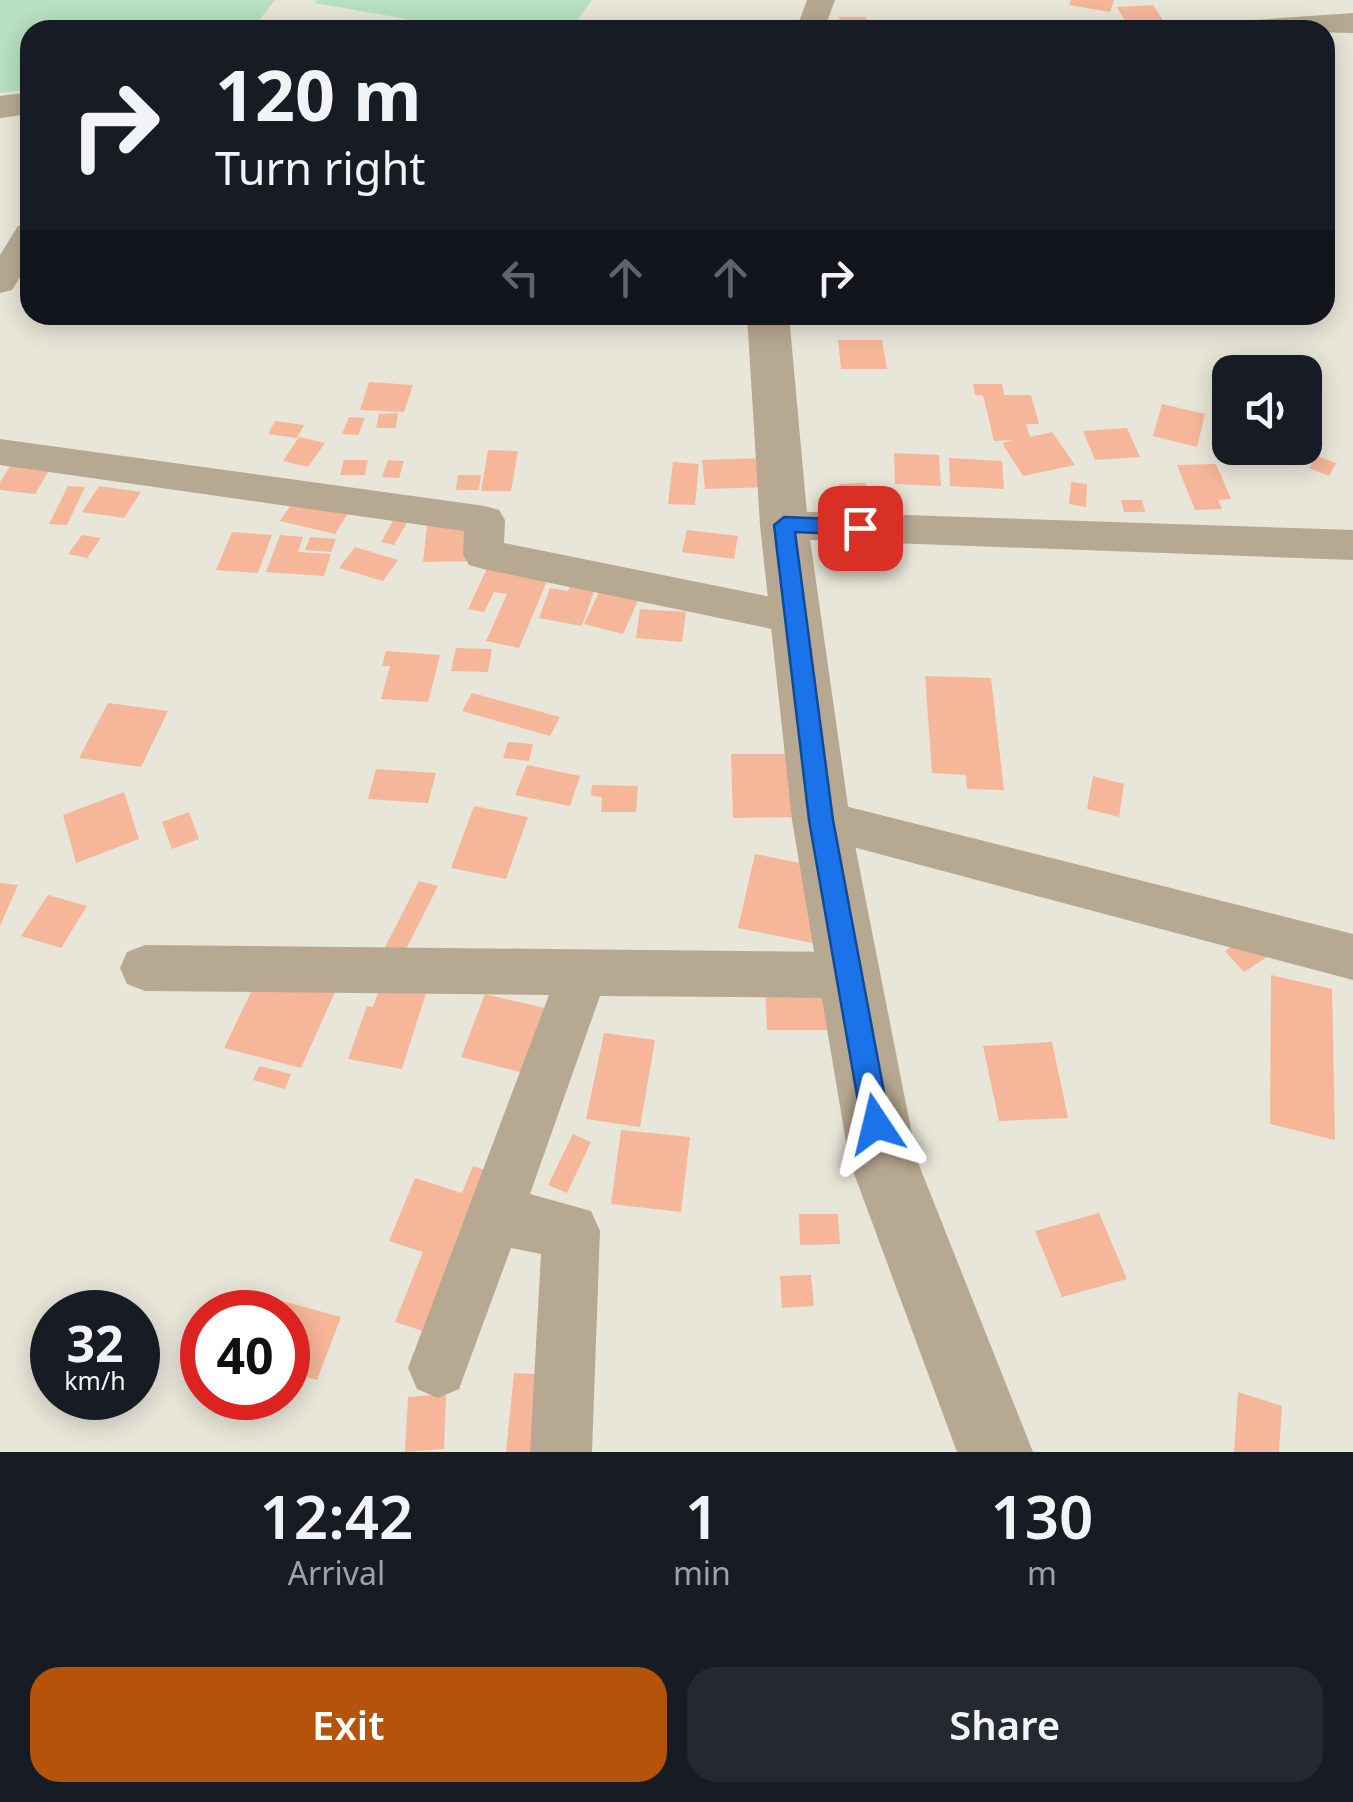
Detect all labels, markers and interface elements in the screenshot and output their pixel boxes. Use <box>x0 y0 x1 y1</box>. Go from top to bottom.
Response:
text: 120 m <box>215 46 422 142</box>
icon: right <box>50 60 180 190</box>
text: Turn right <box>215 137 426 198</box>
icon: left <box>493 250 548 305</box>
icon: ahead <box>598 250 653 305</box>
icon: ahead <box>703 250 758 305</box>
icon: right <box>808 250 863 305</box>
map controls <box>1212 355 1322 465</box>
button: sound <box>1212 355 1322 465</box>
pin <box>818 486 903 571</box>
icon: arrive <box>833 501 888 556</box>
position arrow <box>824 1072 928 1176</box>
speed limit sign: 40 <box>180 1290 310 1420</box>
text: 32 <box>66 1309 124 1377</box>
text: km/h <box>64 1363 126 1397</box>
text: 12:42 <box>260 1475 413 1557</box>
text: 1 <box>685 1475 719 1557</box>
text: 130 <box>990 1475 1093 1557</box>
text: Arrival <box>288 1551 385 1594</box>
text: min <box>673 1551 731 1594</box>
text: m <box>1027 1551 1057 1594</box>
button: Exit <box>30 1667 667 1782</box>
button: Share <box>687 1667 1323 1782</box>

